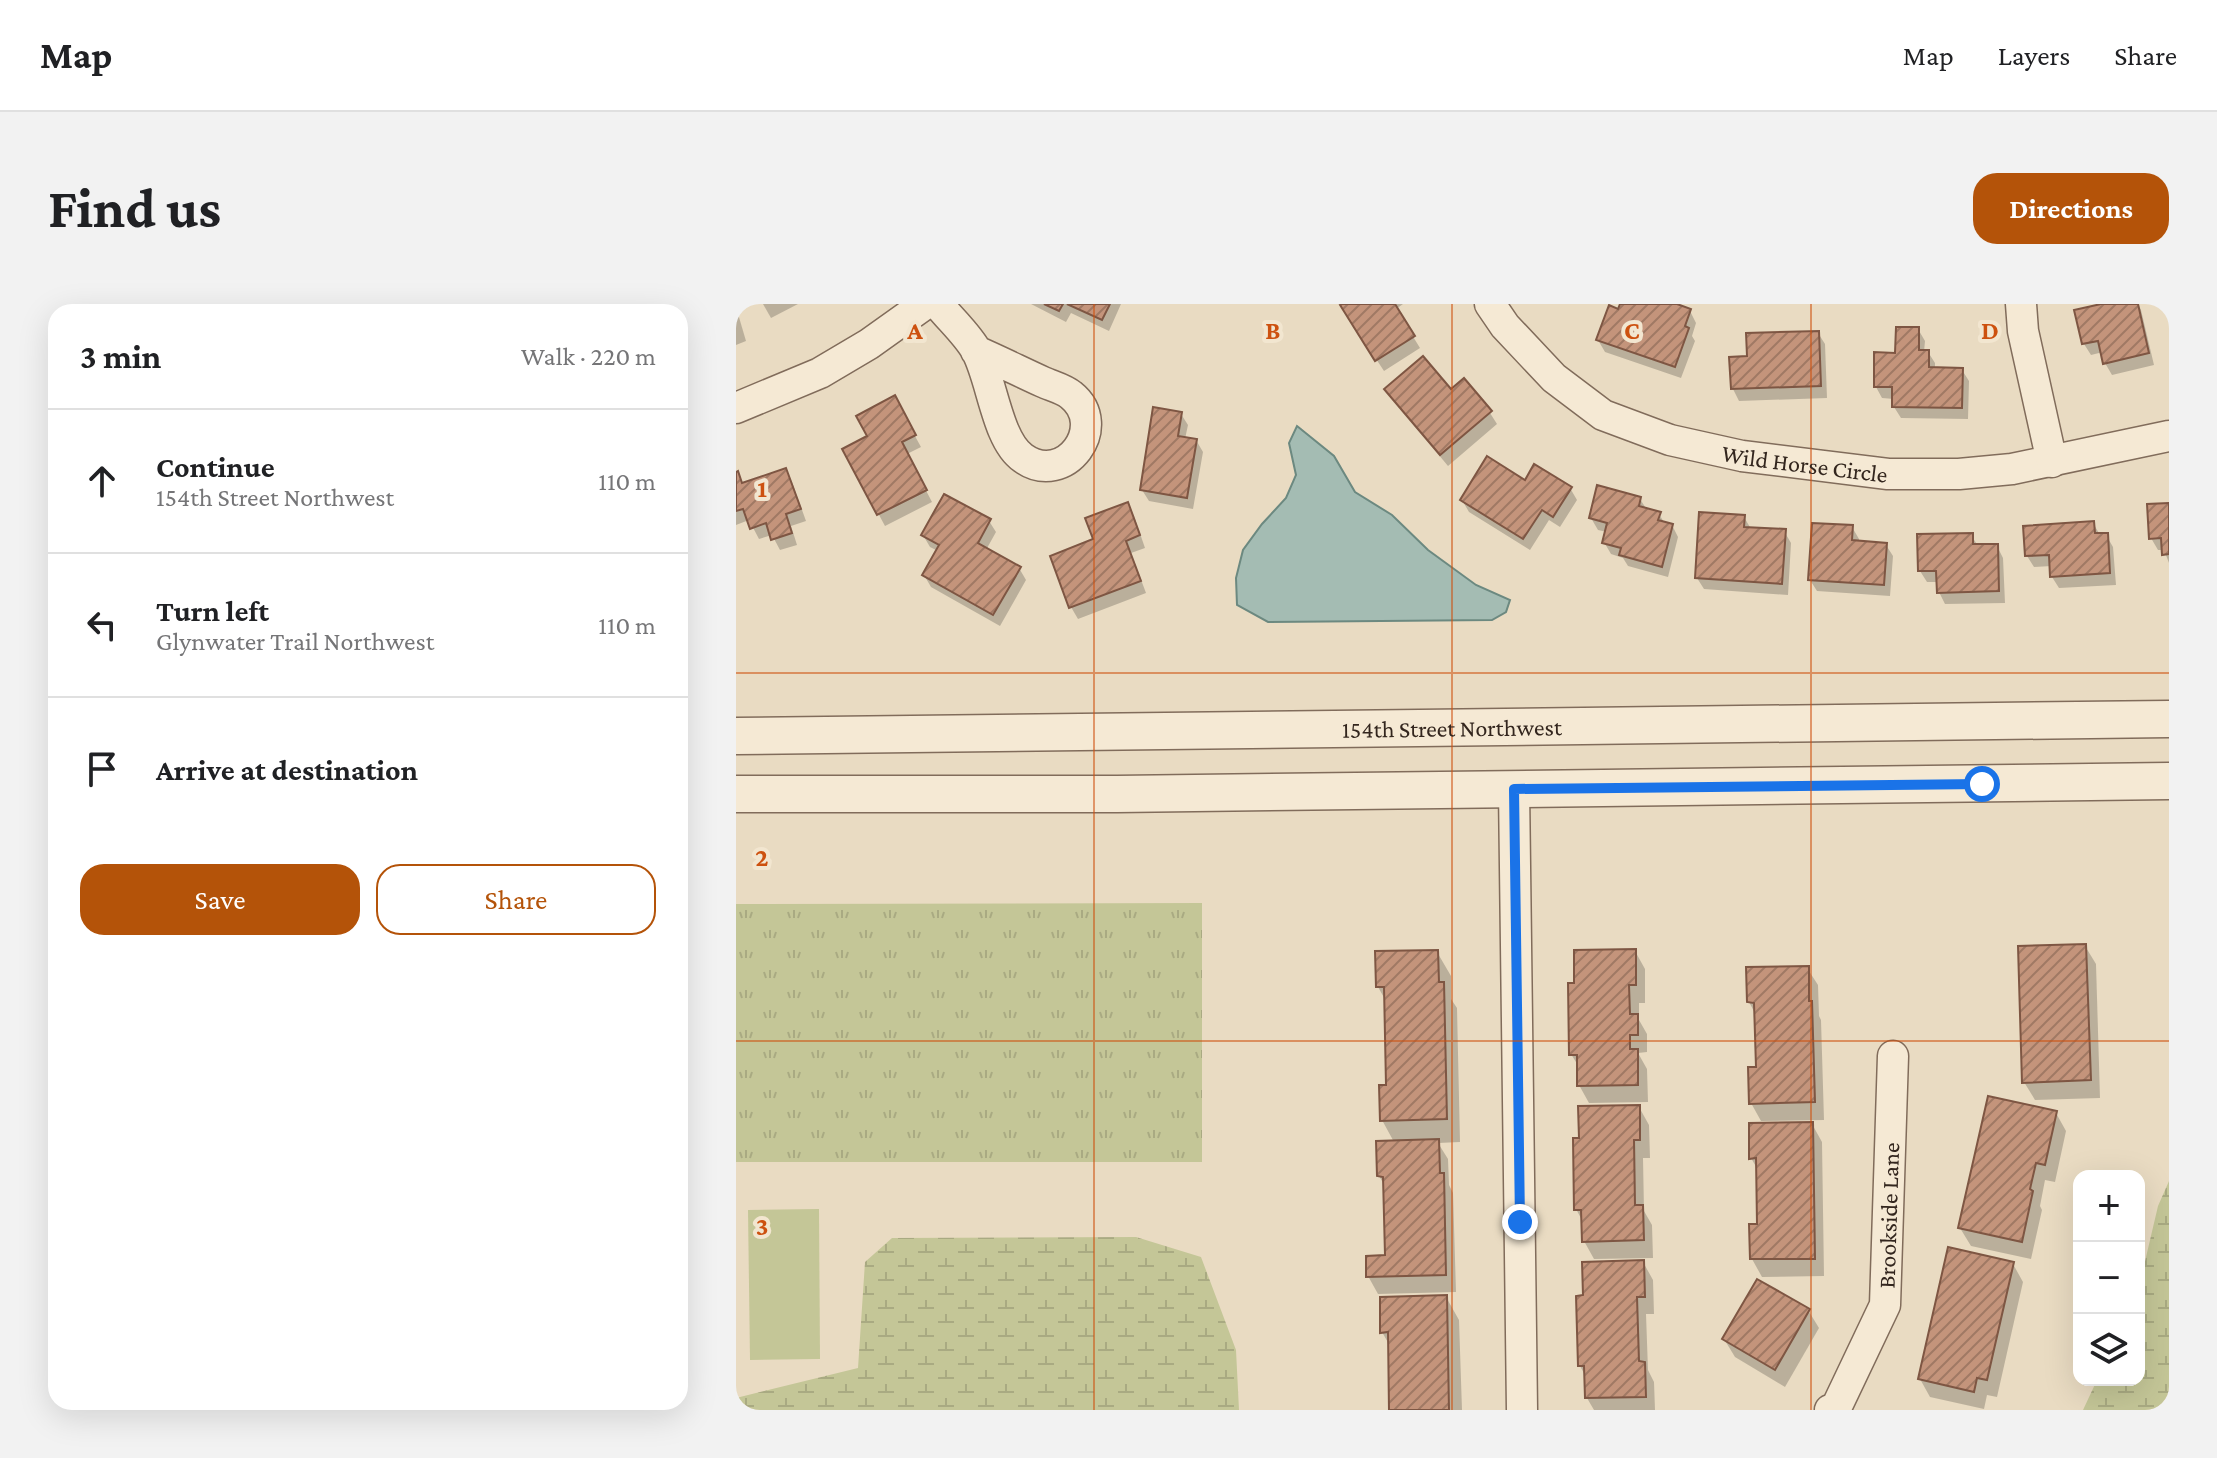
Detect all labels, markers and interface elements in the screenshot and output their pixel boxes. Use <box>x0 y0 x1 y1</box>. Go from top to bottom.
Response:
text: Map <box>40 34 113 76</box>
text: Map <box>1903 40 1954 71</box>
text: Layers <box>1998 40 2070 71</box>
text: Share <box>2114 40 2177 71</box>
button: Directions <box>1973 173 2169 244</box>
text: Find us <box>48 177 221 239</box>
text: A <box>906 316 923 345</box>
text: B <box>1265 316 1281 345</box>
text: C <box>1624 316 1640 345</box>
text: D <box>1981 316 1999 345</box>
text: 3 min <box>80 338 161 375</box>
text: Walk · 220 m <box>521 342 656 371</box>
street label: Wild Horse Circle <box>1719 438 1889 487</box>
text: Continue <box>156 450 275 483</box>
icon: ahead <box>80 459 124 503</box>
text: 110 m <box>598 467 656 496</box>
text: 1 <box>757 474 767 503</box>
text: 154th Street Northwest <box>156 483 394 512</box>
text: Turn left <box>156 594 269 627</box>
icon: left <box>80 603 124 647</box>
text: 110 m <box>598 611 656 640</box>
text: Glynwater Trail Northwest <box>156 627 434 656</box>
street label: 154th Street Northwest <box>1342 713 1563 742</box>
icon: arrive <box>80 747 124 791</box>
text: Arrive at destination <box>156 753 418 786</box>
route start <box>1964 766 2000 802</box>
text: 2 <box>755 843 769 872</box>
button: Save <box>80 864 360 935</box>
button: Share <box>376 864 656 935</box>
street label: Brookside Lane <box>1872 1142 1904 1289</box>
map controls <box>2073 1170 2145 1386</box>
button: + <box>2073 1170 2145 1242</box>
route end <box>1502 1204 1538 1240</box>
text: 3 <box>756 1212 768 1241</box>
button: − <box>2073 1242 2145 1314</box>
button: layers <box>2073 1314 2145 1386</box>

